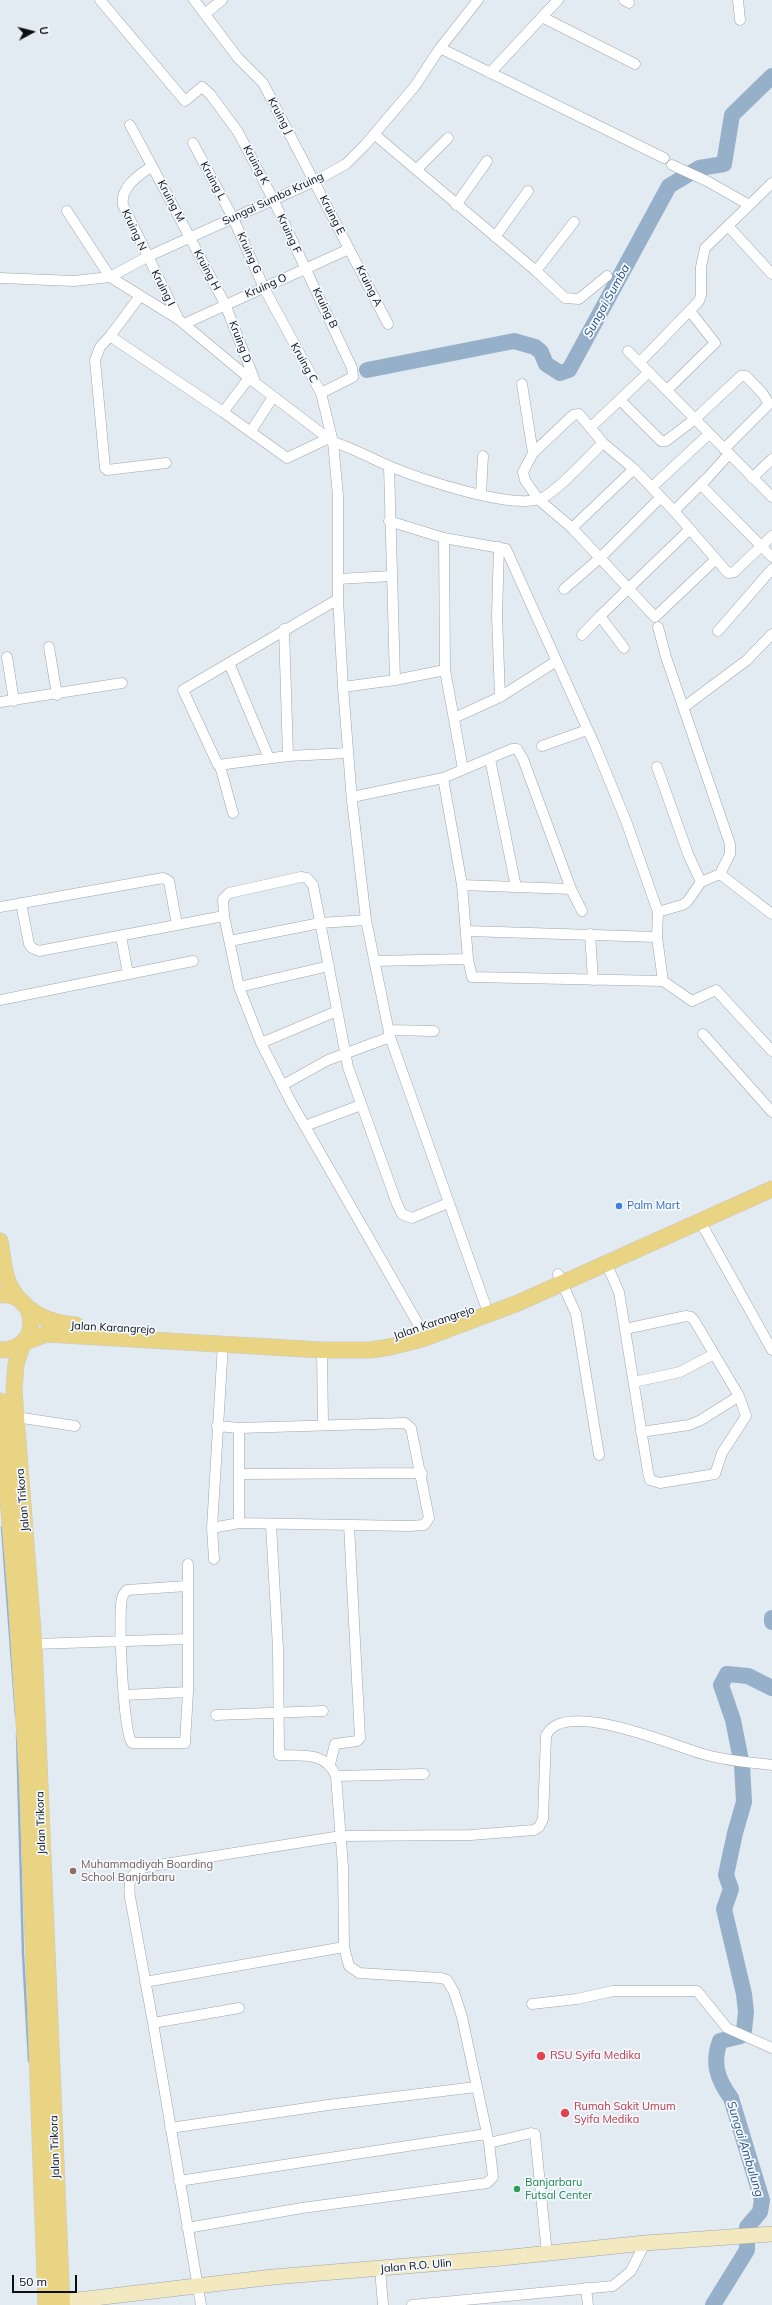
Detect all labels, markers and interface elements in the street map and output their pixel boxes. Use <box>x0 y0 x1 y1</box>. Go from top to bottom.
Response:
north arrow <box>12 12 52 52</box>
text: U <box>36 26 51 35</box>
street label: Kruing J <box>265 95 295 137</box>
street label: Kruing K <box>240 143 272 187</box>
street label: Kruing L <box>197 159 229 203</box>
street label: Sungai Sumba Kruing <box>220 170 326 228</box>
street label: Kruing M <box>155 178 187 224</box>
street label: Kruing E <box>317 193 347 237</box>
street label: Kruing N <box>119 207 149 253</box>
street label: Kruing F <box>274 212 304 256</box>
street label: Kruing G <box>234 230 264 276</box>
street label: Kruing H <box>191 247 223 293</box>
water label: Sungai Sumba <box>581 262 633 340</box>
street label: Kruing A <box>353 263 385 309</box>
street label: Kruing I <box>148 268 178 308</box>
street label: Kruing O <box>243 271 289 301</box>
street label: Kruing B <box>310 286 340 330</box>
street label: Kruing D <box>226 319 254 365</box>
street label: Kruing C <box>288 341 320 385</box>
place label: Palm Mart <box>627 1199 680 1213</box>
marker: Palm Mart <box>614 1201 624 1211</box>
street label: Jalan Karangrejo <box>392 1303 476 1343</box>
street label: Jalan Karangrejo <box>70 1319 156 1337</box>
street label: Jalan Trikora <box>14 1468 32 1532</box>
street label: Jalan Trikora <box>33 1791 49 1855</box>
place label: Muhammadiyah Boarding School Banjarbaru <box>81 1858 213 1884</box>
marker: Muhammadiyah Boarding School Banjarbaru <box>68 1866 78 1876</box>
place label: RSU Syifa Medika <box>550 2049 641 2063</box>
marker: RSU Syifa Medika <box>535 2050 547 2062</box>
water label: Sungai Ambulung <box>724 2099 766 2199</box>
place label: Rumah Sakit Umum Syifa Medika <box>574 2100 676 2126</box>
marker: Rumah Sakit Umum Syifa Medika <box>559 2107 571 2119</box>
street label: Jalan Trikora <box>47 2115 63 2179</box>
place label: Banjarbaru Futsal Center <box>525 2176 592 2202</box>
marker: Banjarbaru Futsal Center <box>512 2184 522 2194</box>
street label: Jalan R.O. Ulin <box>380 2256 452 2276</box>
scale bar <box>14 2267 79 2293</box>
text: 50 m <box>19 2274 47 2289</box>

